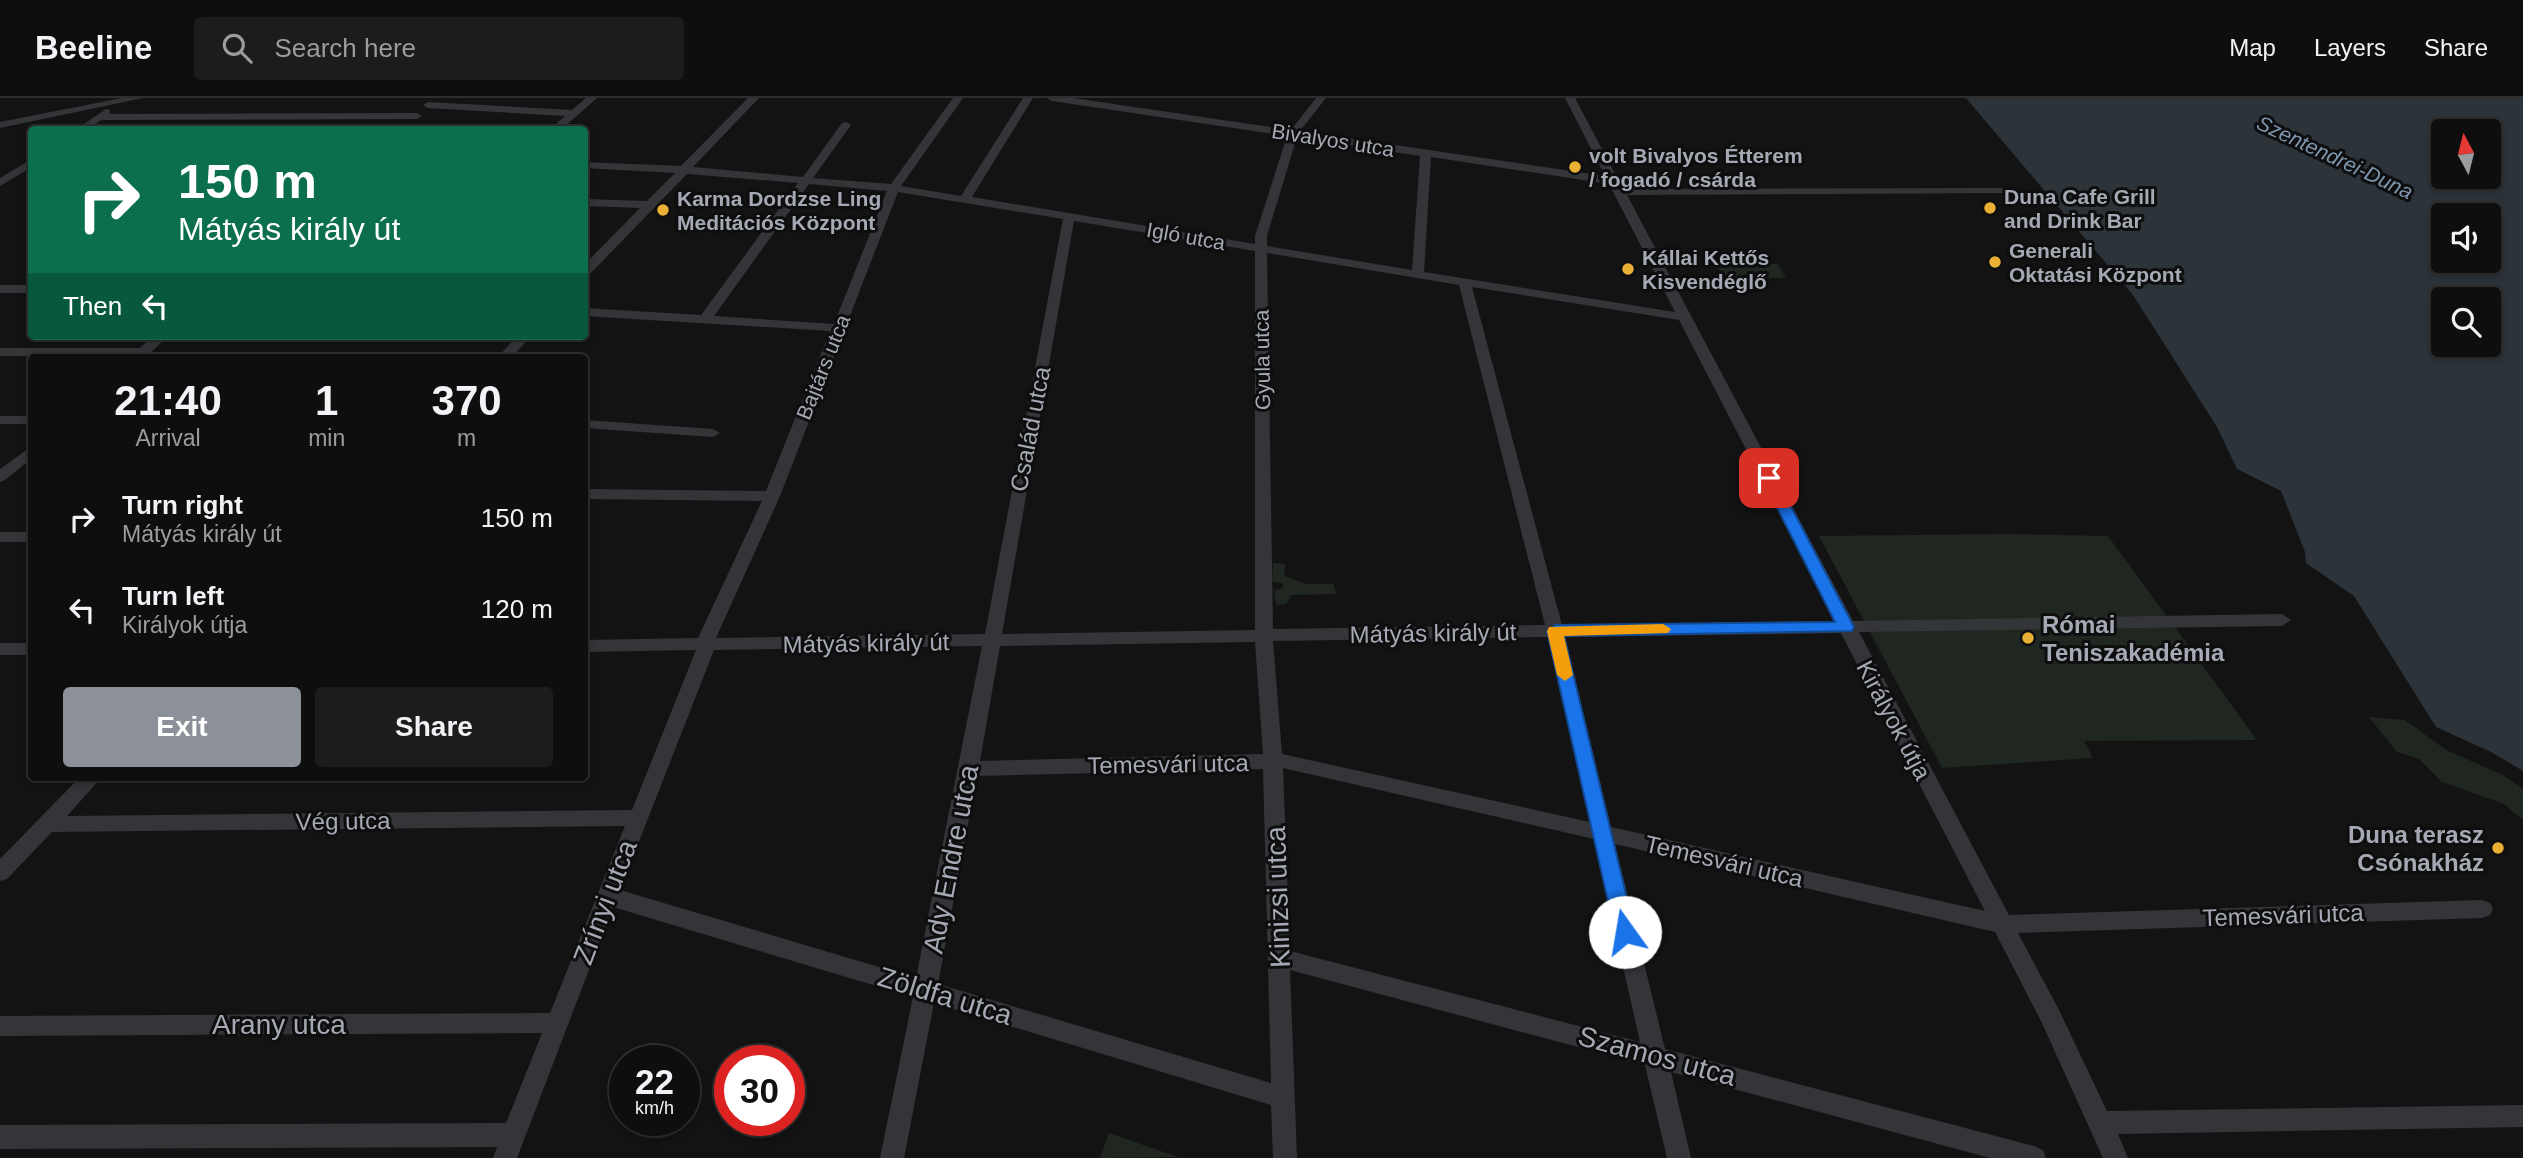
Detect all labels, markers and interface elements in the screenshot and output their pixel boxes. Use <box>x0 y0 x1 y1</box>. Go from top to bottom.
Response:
search box <box>194 17 684 80</box>
text: Beeline <box>35 29 152 66</box>
icon: search <box>218 29 256 67</box>
text: Search here <box>274 33 416 63</box>
text: Map <box>2229 34 2276 61</box>
text: Layers <box>2314 34 2386 61</box>
text: Share <box>2424 34 2488 61</box>
water label: Szentendrei-Duna <box>2253 111 2417 203</box>
street label: Bivalyos utca <box>1270 119 1396 161</box>
north arrow <box>2431 119 2501 189</box>
map controls <box>2431 119 2501 357</box>
place label: volt Bivalyos Étterem / fogadó / csárda <box>1589 144 1803 191</box>
icon: right <box>63 154 154 245</box>
text: 150 m <box>178 154 317 208</box>
marker: volt Bivalyos Étterem / fogadó / csárda <box>1567 159 1583 175</box>
place label: Duna Cafe Grill and Drink Bar <box>2004 185 2156 232</box>
place label: Karma Dordzse Ling Meditációs Központ <box>677 187 881 234</box>
marker: Duna Cafe Grill and Drink Bar <box>1982 200 1998 216</box>
marker: Karma Dordzse Ling Meditációs Központ <box>655 202 671 218</box>
button: sound <box>2431 203 2501 273</box>
text: Mátyás király út <box>178 211 400 247</box>
street label: Igló utca <box>1145 218 1227 254</box>
place label: Generali Oktatási Központ <box>2009 239 2182 286</box>
place label: Kállai Kettős Kisvendéglő <box>1642 246 1769 293</box>
marker: Generali Oktatási Központ <box>1987 254 2003 270</box>
marker: Kállai Kettős Kisvendéglő <box>1620 261 1636 277</box>
icon: left <box>136 287 174 325</box>
button: search <box>2431 287 2501 357</box>
text: Then <box>63 291 122 321</box>
street label: Gyula utca <box>1250 309 1274 410</box>
street label: Bajtárs utca <box>792 311 855 423</box>
street label: Család utca <box>1005 364 1055 494</box>
text: 21:40 <box>114 377 222 424</box>
text: 1 <box>315 377 338 424</box>
text: 370 <box>432 377 502 424</box>
text: Arrival <box>135 425 201 451</box>
text: min <box>308 425 345 451</box>
text: m <box>457 425 476 451</box>
pin <box>1739 448 1799 508</box>
icon: arrive <box>1750 459 1788 497</box>
text: Turn right <box>122 490 243 520</box>
icon: right <box>63 500 101 538</box>
text: 150 m <box>481 503 553 533</box>
text: Mátyás király út <box>122 521 282 547</box>
text: Turn left <box>122 581 224 611</box>
icon: left <box>63 591 101 629</box>
text: 120 m <box>481 594 553 624</box>
place label: Római Teniszakadémia <box>2042 611 2225 666</box>
text: Királyok útja <box>122 612 247 638</box>
street label: Mátyás király út <box>1349 618 1517 648</box>
street label: Mátyás király út <box>782 628 950 658</box>
marker: Római Teniszakadémia <box>2020 630 2036 646</box>
street label: Királyok útja <box>1851 656 1937 785</box>
button: Exit <box>63 687 301 767</box>
button: Share <box>315 687 553 767</box>
street label: Temesvári utca <box>1087 749 1250 779</box>
street label: Ady Endre utca <box>918 762 985 956</box>
street label: Vég utca <box>295 807 391 835</box>
place label: Duna terasz Csónakház <box>2348 821 2484 876</box>
street label: Kinizsi utca <box>1260 825 1296 968</box>
street label: Temesvári utca <box>1642 830 1806 892</box>
street label: Zrínyi utca <box>567 835 643 969</box>
marker: Duna terasz Csónakház <box>2490 840 2506 856</box>
position arrow <box>1588 895 1662 969</box>
street label: Temesvári utca <box>2202 899 2365 931</box>
street label: Zöldfa utca <box>874 961 1016 1031</box>
street label: Arany utca <box>212 1009 346 1040</box>
street label: Szamos utca <box>1575 1020 1740 1092</box>
speed limit sign: 30 <box>714 1045 805 1136</box>
text: 22 <box>635 1062 674 1101</box>
text: km/h <box>635 1098 674 1118</box>

